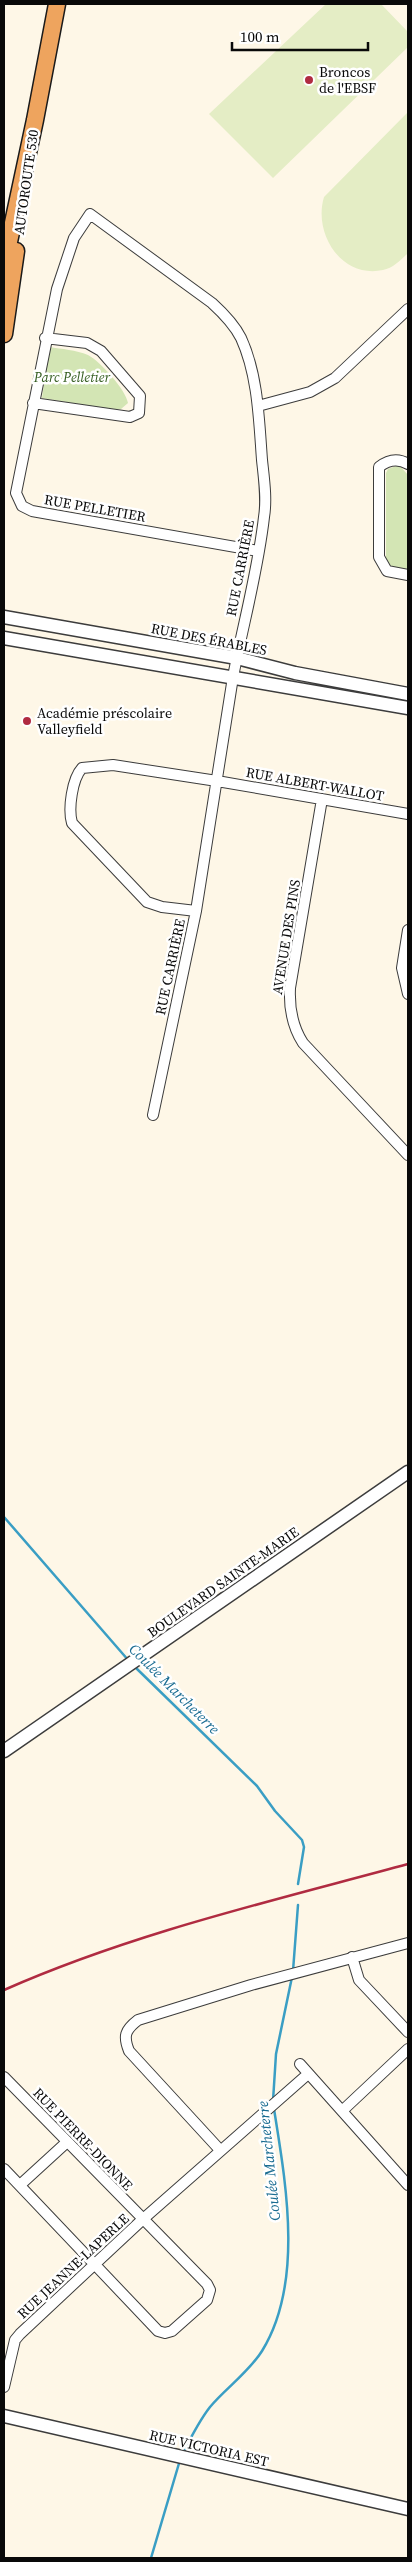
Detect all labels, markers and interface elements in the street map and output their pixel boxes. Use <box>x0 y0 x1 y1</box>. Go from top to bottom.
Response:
scale bar <box>232 20 368 52</box>
text: 100 m <box>240 26 280 47</box>
place label: Broncos de l'EBSF <box>319 62 376 98</box>
marker: Broncos de l'EBSF <box>303 74 315 86</box>
street label: AUTOROUTE 530 <box>9 128 43 236</box>
park label: Parc Pelletier <box>33 367 111 387</box>
street label: RUE PELLETIER <box>43 489 147 527</box>
street label: RUE CARRIÈRE <box>221 518 259 618</box>
street label: RUE DES ÉRABLES <box>149 618 269 660</box>
place label: Académie préscolaire Valleyfield <box>37 703 172 739</box>
marker: Académie préscolaire Valleyfield <box>21 715 33 727</box>
street label: RUE ALBERT-WALLOT <box>244 762 386 806</box>
street label: AVENUE DES PINS <box>267 878 305 996</box>
street label: RUE CARRIÈRE <box>150 917 190 1017</box>
street label: BOULEVARD SAINTE-MARIE <box>143 1522 303 1642</box>
water label: Coulée Marcheterre <box>124 1639 224 1739</box>
street label: RUE PIERRE-DIONNE <box>29 2083 137 2195</box>
water label: Coulée Marcheterre <box>252 2100 285 2222</box>
street label: RUE JEANNE-LAPERLE <box>13 2209 133 2323</box>
street label: RUE VICTORIA EST <box>147 2425 271 2472</box>

